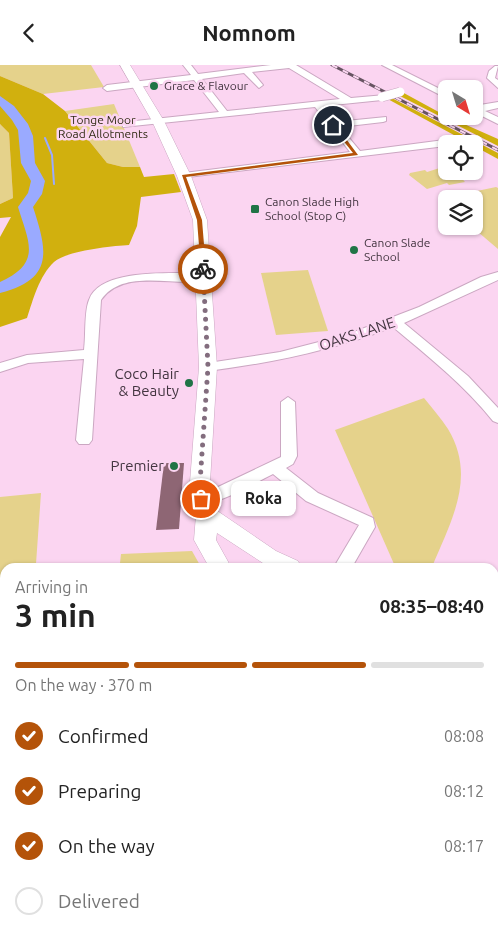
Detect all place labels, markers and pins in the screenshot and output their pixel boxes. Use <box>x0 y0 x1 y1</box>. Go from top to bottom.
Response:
place label: Grace & Flavour <box>164 79 249 92</box>
marker: Grace & Flavour <box>148 80 160 92</box>
pin <box>312 104 354 146</box>
place label: Canon Slade High School (Stop C) <box>265 195 359 223</box>
marker: Canon Slade High School (Stop C) <box>249 203 261 215</box>
place label: Canon Slade School <box>364 236 430 263</box>
marker: Canon Slade School <box>348 244 360 256</box>
place label: Coco Hair & Beauty <box>114 365 179 399</box>
marker: Coco Hair & Beauty <box>183 377 195 389</box>
place label: Premier <box>111 457 164 474</box>
marker: Premier <box>168 460 180 472</box>
pin <box>180 478 222 520</box>
callout: Roka <box>231 481 296 517</box>

